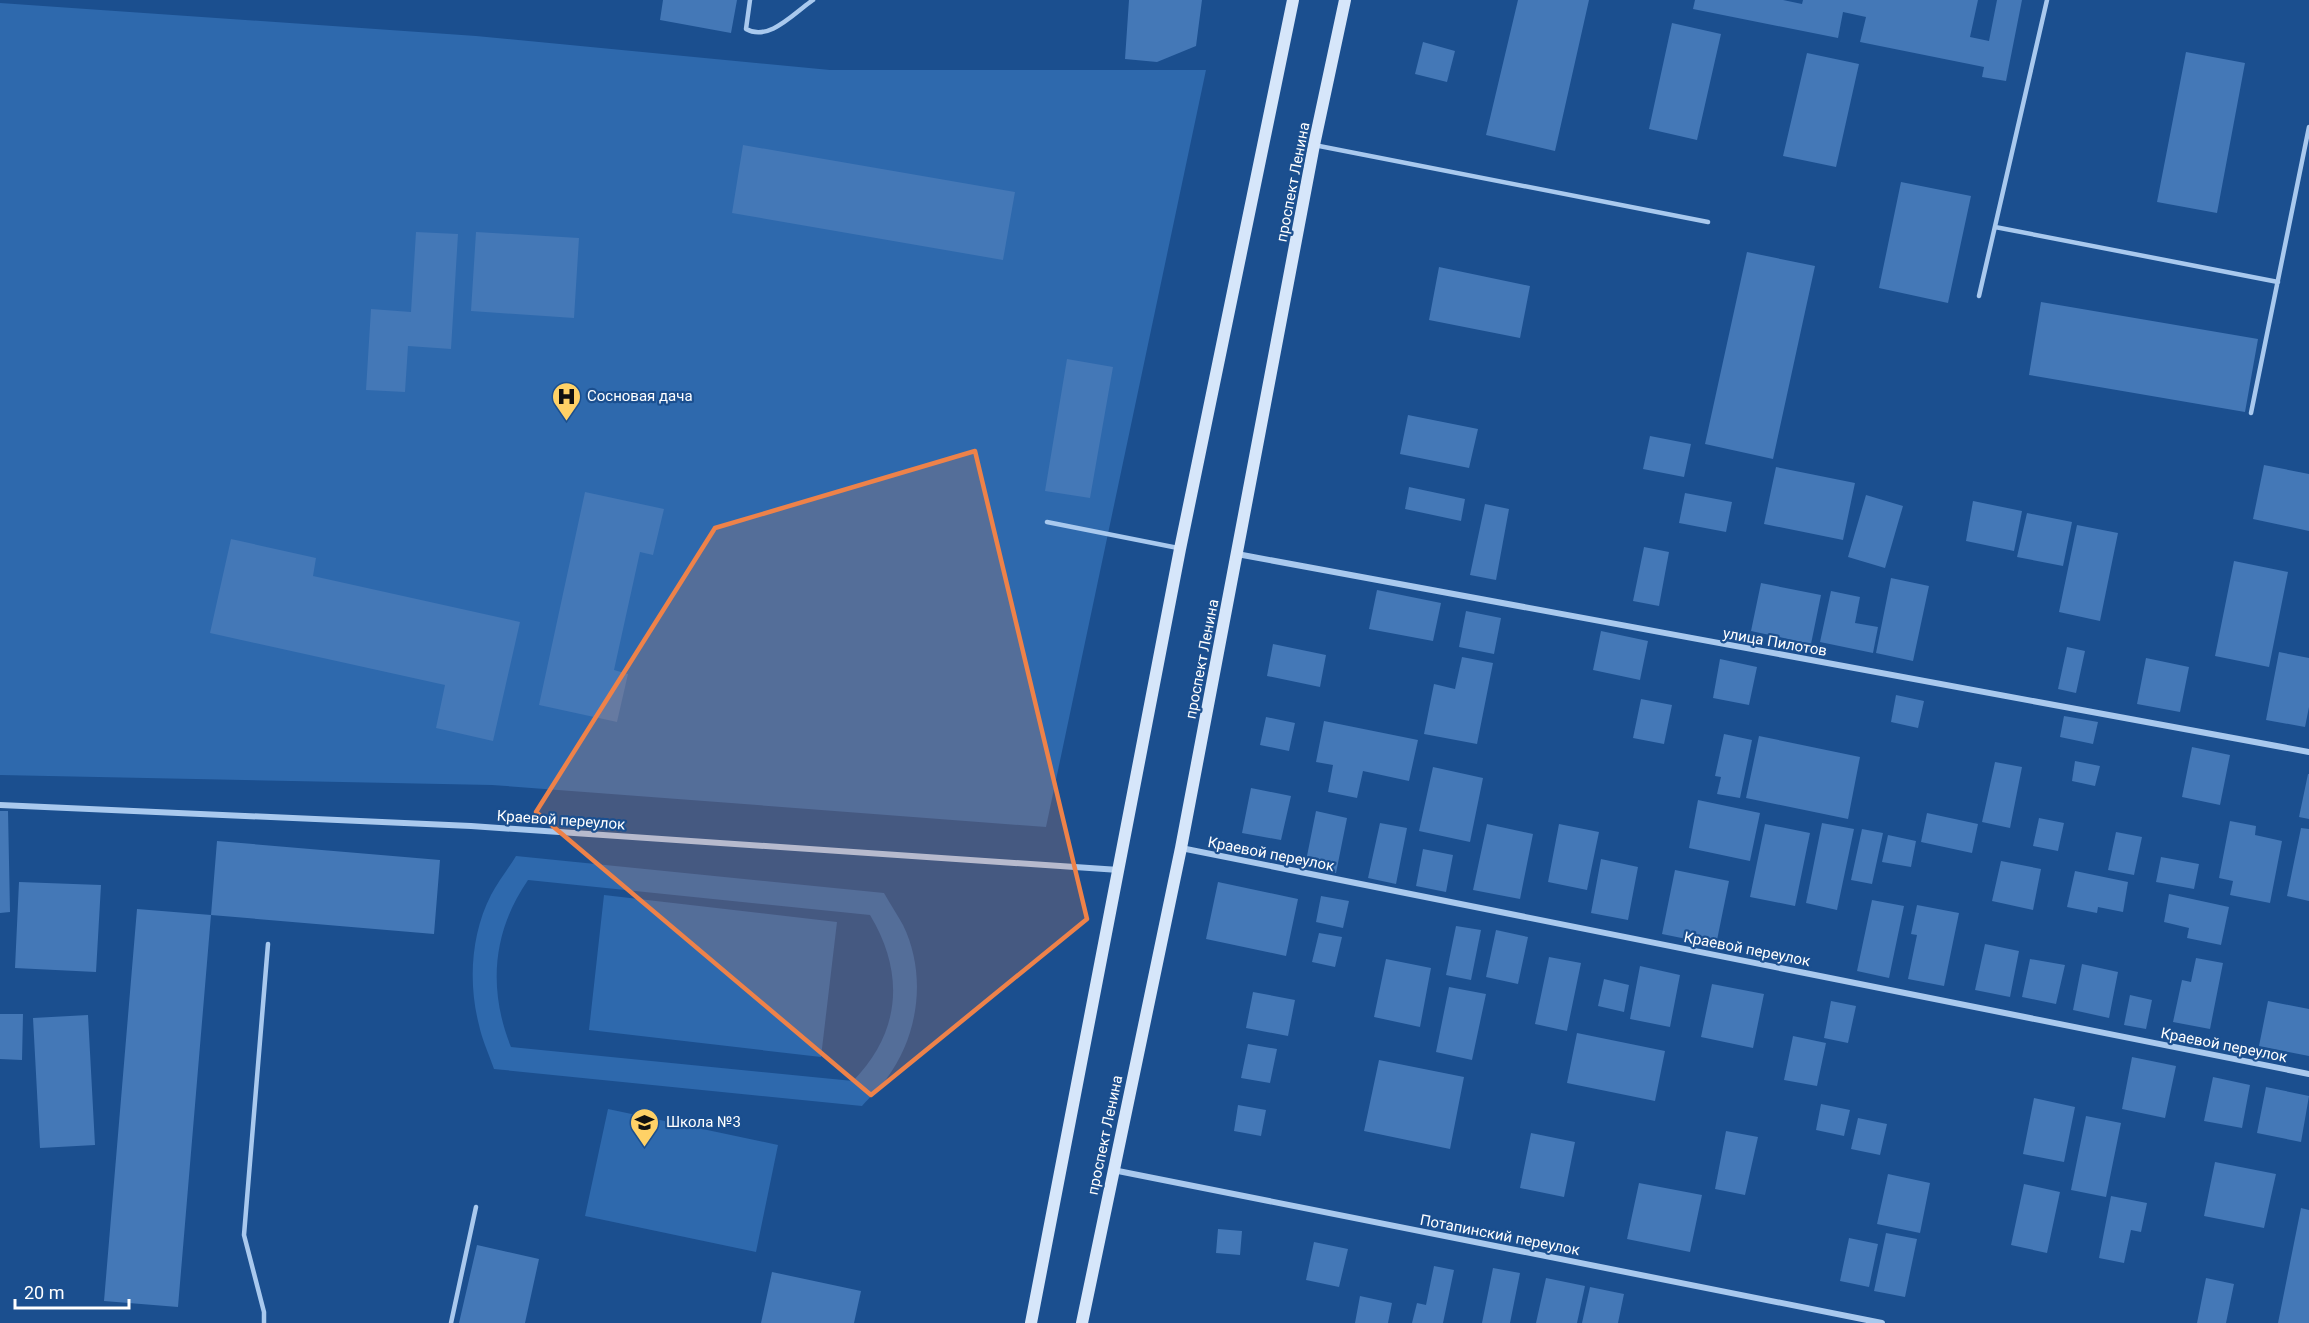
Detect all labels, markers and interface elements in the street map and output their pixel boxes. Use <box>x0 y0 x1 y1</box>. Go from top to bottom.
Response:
street label: проспект Ленина <box>1273 120 1313 244</box>
hospital icon: Сосновая дача <box>550 380 582 422</box>
place label: Сосновая дача <box>587 387 693 405</box>
street label: проспект Ленина <box>1182 597 1222 721</box>
street label: улица Пилотов <box>1722 624 1828 660</box>
street label: Краевой переулок <box>496 807 626 833</box>
street label: Краевой переулок <box>1206 833 1336 875</box>
street label: Краевой переулок <box>1682 928 1812 970</box>
street label: Краевой переулок <box>2159 1024 2289 1066</box>
street label: проспект Ленина <box>1084 1074 1126 1196</box>
school or university icon: Школа №3 <box>629 1106 661 1148</box>
place label: Школа №3 <box>666 1113 741 1131</box>
street label: Потапинский переулок <box>1419 1211 1581 1259</box>
scale bar <box>15 1272 129 1310</box>
text: 20 m <box>24 1282 64 1303</box>

